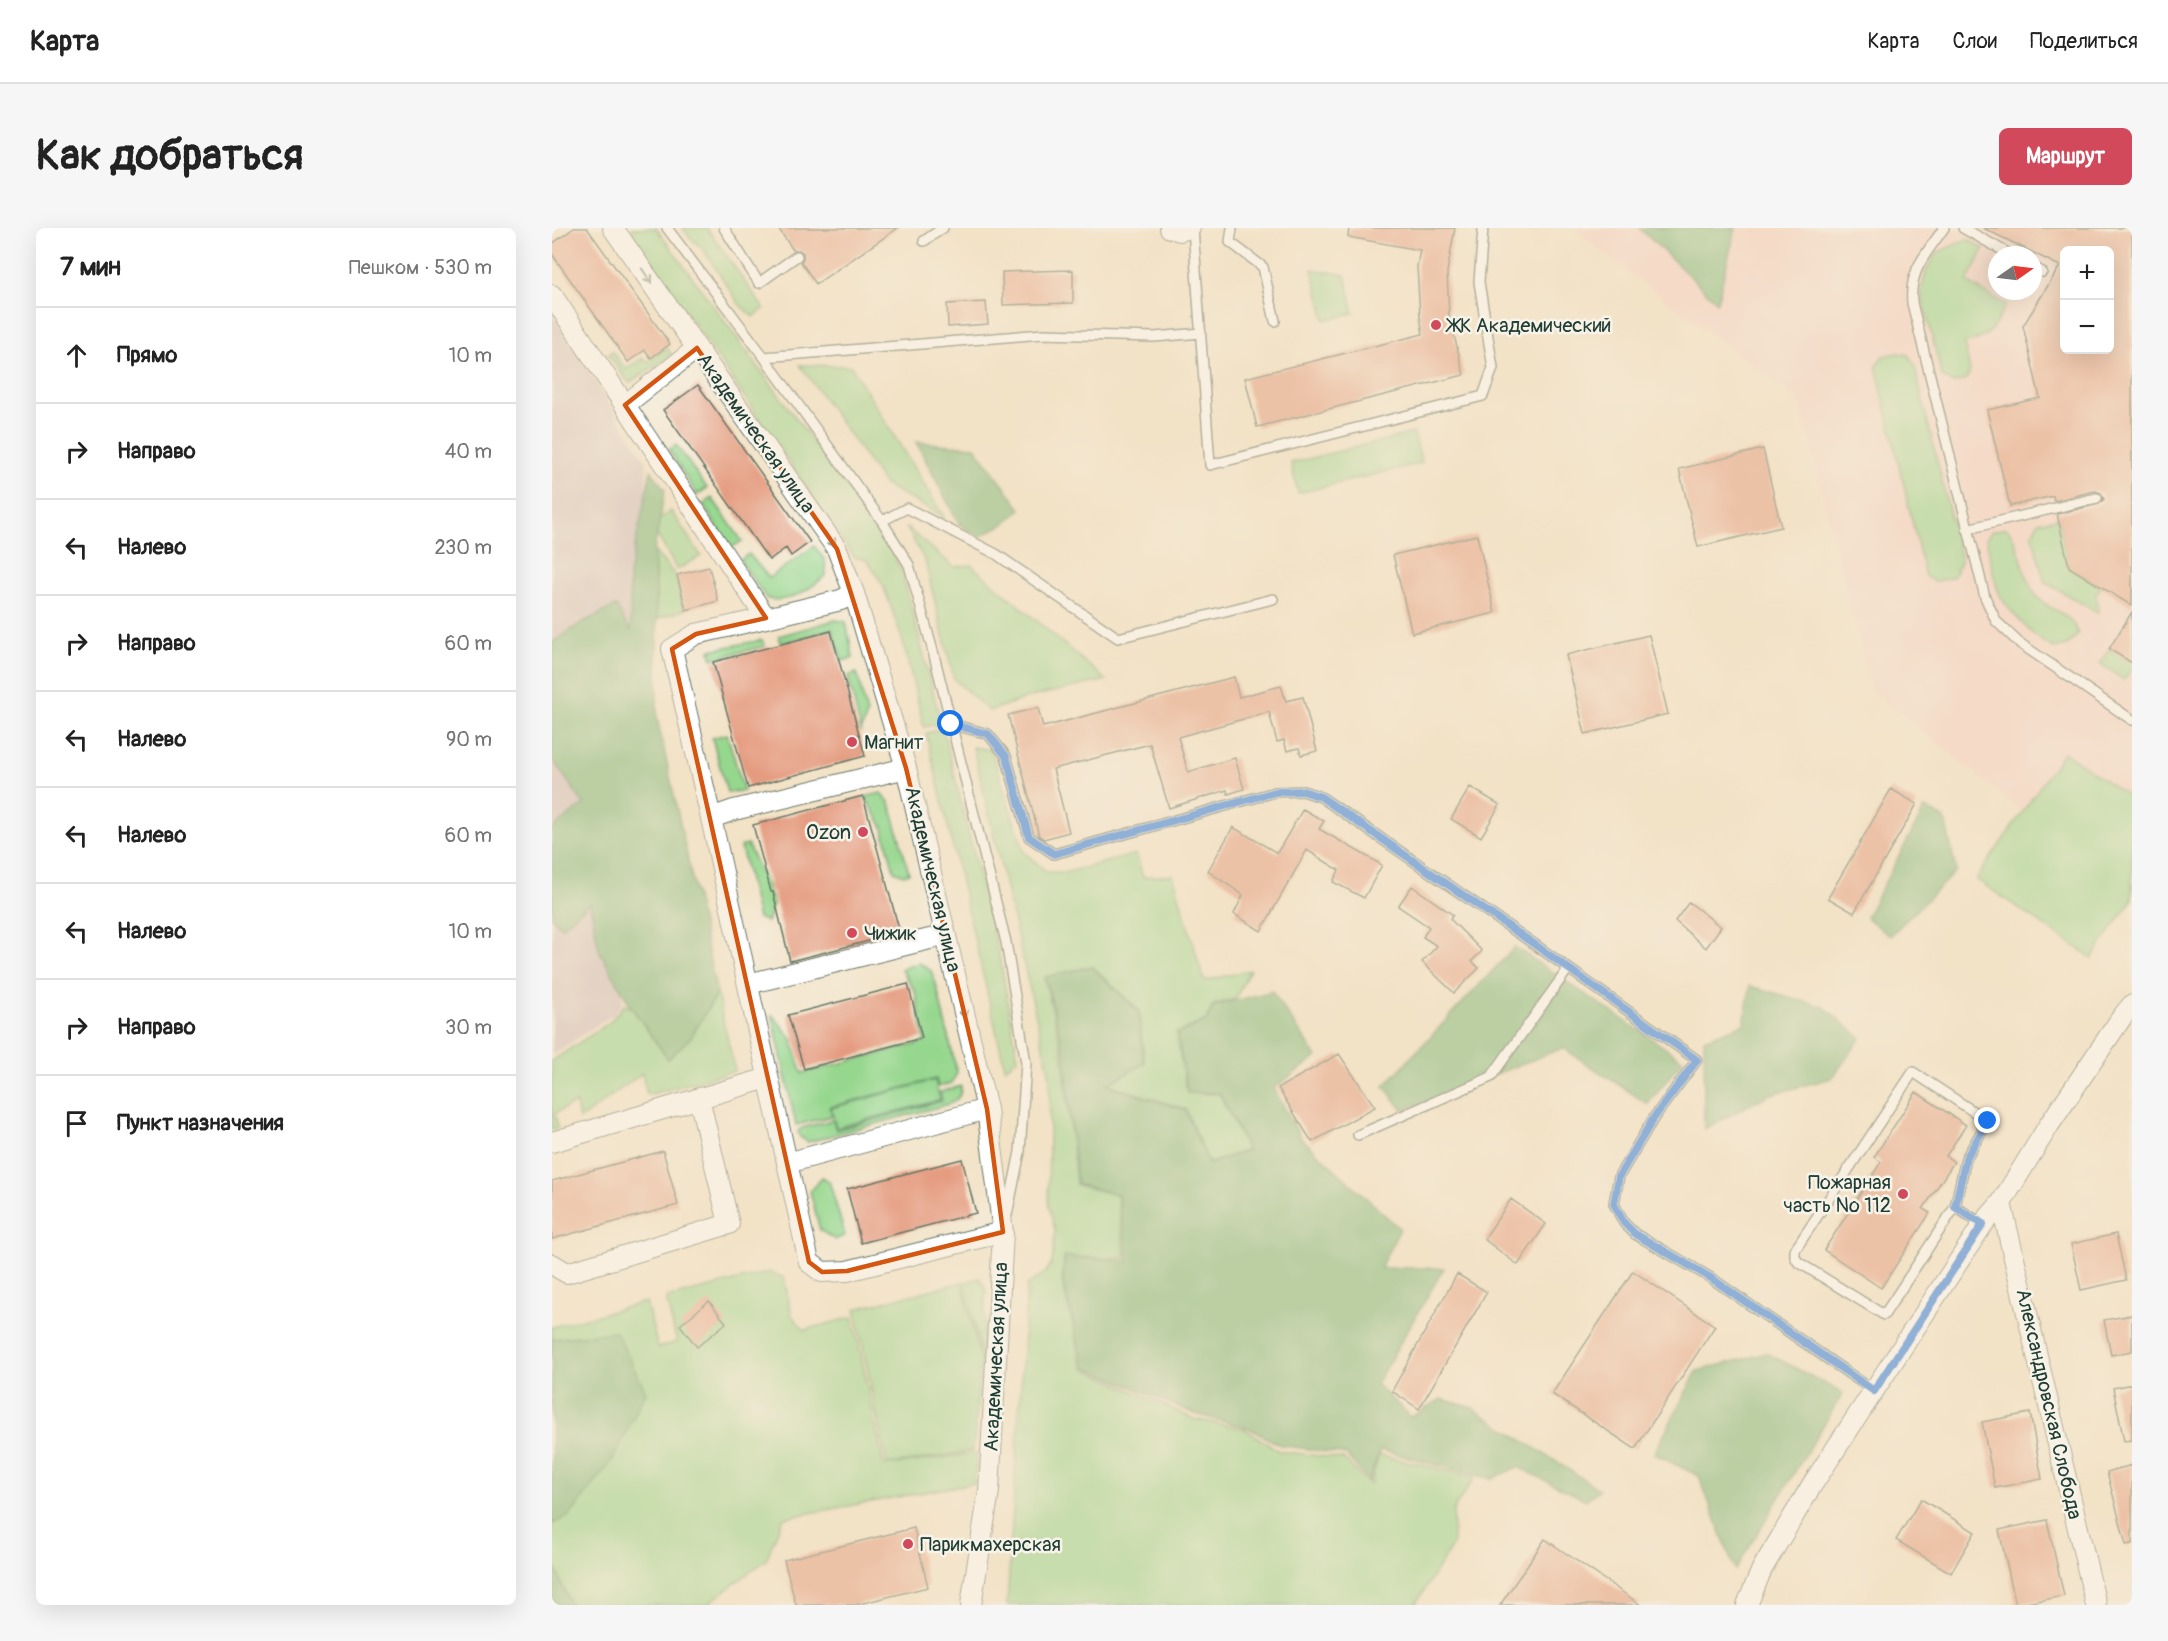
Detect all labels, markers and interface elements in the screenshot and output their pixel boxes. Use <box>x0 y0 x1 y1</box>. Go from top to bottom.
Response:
text: Карта <box>30 24 99 59</box>
text: Карта <box>1867 28 1919 55</box>
text: Слои <box>1952 28 1997 55</box>
text: Поделиться <box>2030 28 2138 55</box>
button: Маршрут <box>1999 128 2132 185</box>
text: Как добраться <box>36 130 303 182</box>
north arrow <box>1988 246 2042 300</box>
map controls <box>2060 246 2114 354</box>
button: + <box>2060 246 2114 300</box>
text: 7 мин <box>60 251 121 283</box>
text: Пешком · 530 m <box>349 255 492 280</box>
one-way arrow <box>641 267 653 284</box>
button: − <box>2060 300 2114 354</box>
place label: ЖК Академический <box>1445 313 1611 338</box>
marker: ЖК Академический <box>1429 318 1443 332</box>
icon: ahead <box>60 339 93 372</box>
text: Прямо <box>117 341 177 369</box>
text: 10 m <box>448 343 492 368</box>
street label: Академическая улица <box>691 348 821 518</box>
icon: right <box>60 435 93 468</box>
text: Направо <box>117 437 196 465</box>
text: 40 m <box>445 439 492 464</box>
icon: left <box>60 531 93 564</box>
one-way arrow <box>824 531 836 547</box>
text: Налево <box>117 533 186 561</box>
text: 230 m <box>435 535 492 560</box>
icon: right <box>60 627 93 660</box>
text: Направо <box>117 629 196 657</box>
text: 60 m <box>445 631 492 656</box>
route start <box>937 710 963 736</box>
icon: left <box>60 723 93 756</box>
text: Налево <box>117 725 186 753</box>
text: 90 m <box>446 727 492 752</box>
place label: Магнит <box>864 730 923 755</box>
marker: Магнит <box>845 735 859 749</box>
street label: Академическая улица <box>899 784 967 974</box>
icon: left <box>60 819 93 852</box>
place label: Ozon <box>806 820 851 845</box>
text: Налево <box>117 821 186 849</box>
text: 60 m <box>445 823 492 848</box>
marker: Ozon <box>856 825 870 839</box>
icon: left <box>60 915 93 948</box>
text: Налево <box>117 917 186 945</box>
text: 10 m <box>448 919 492 944</box>
place label: Чижик <box>864 921 917 946</box>
marker: Чижик <box>845 926 859 940</box>
one-way arrow <box>958 999 970 1018</box>
icon: right <box>60 1011 93 1044</box>
text: Направо <box>117 1013 196 1041</box>
text: 30 m <box>445 1015 492 1040</box>
icon: arrive <box>60 1107 93 1140</box>
route end <box>1974 1107 2000 1133</box>
text: Пункт назначения <box>117 1109 284 1137</box>
place label: Пожарная часть № 112 <box>1783 1170 1891 1218</box>
marker: Пожарная часть № 112 <box>1896 1187 1910 1201</box>
street label: Академическая улица <box>979 1262 1013 1452</box>
street label: Александровская Слобода <box>2010 1286 2088 1522</box>
place label: Парикмахерская <box>920 1532 1061 1557</box>
marker: Парикмахерская <box>901 1537 915 1551</box>

